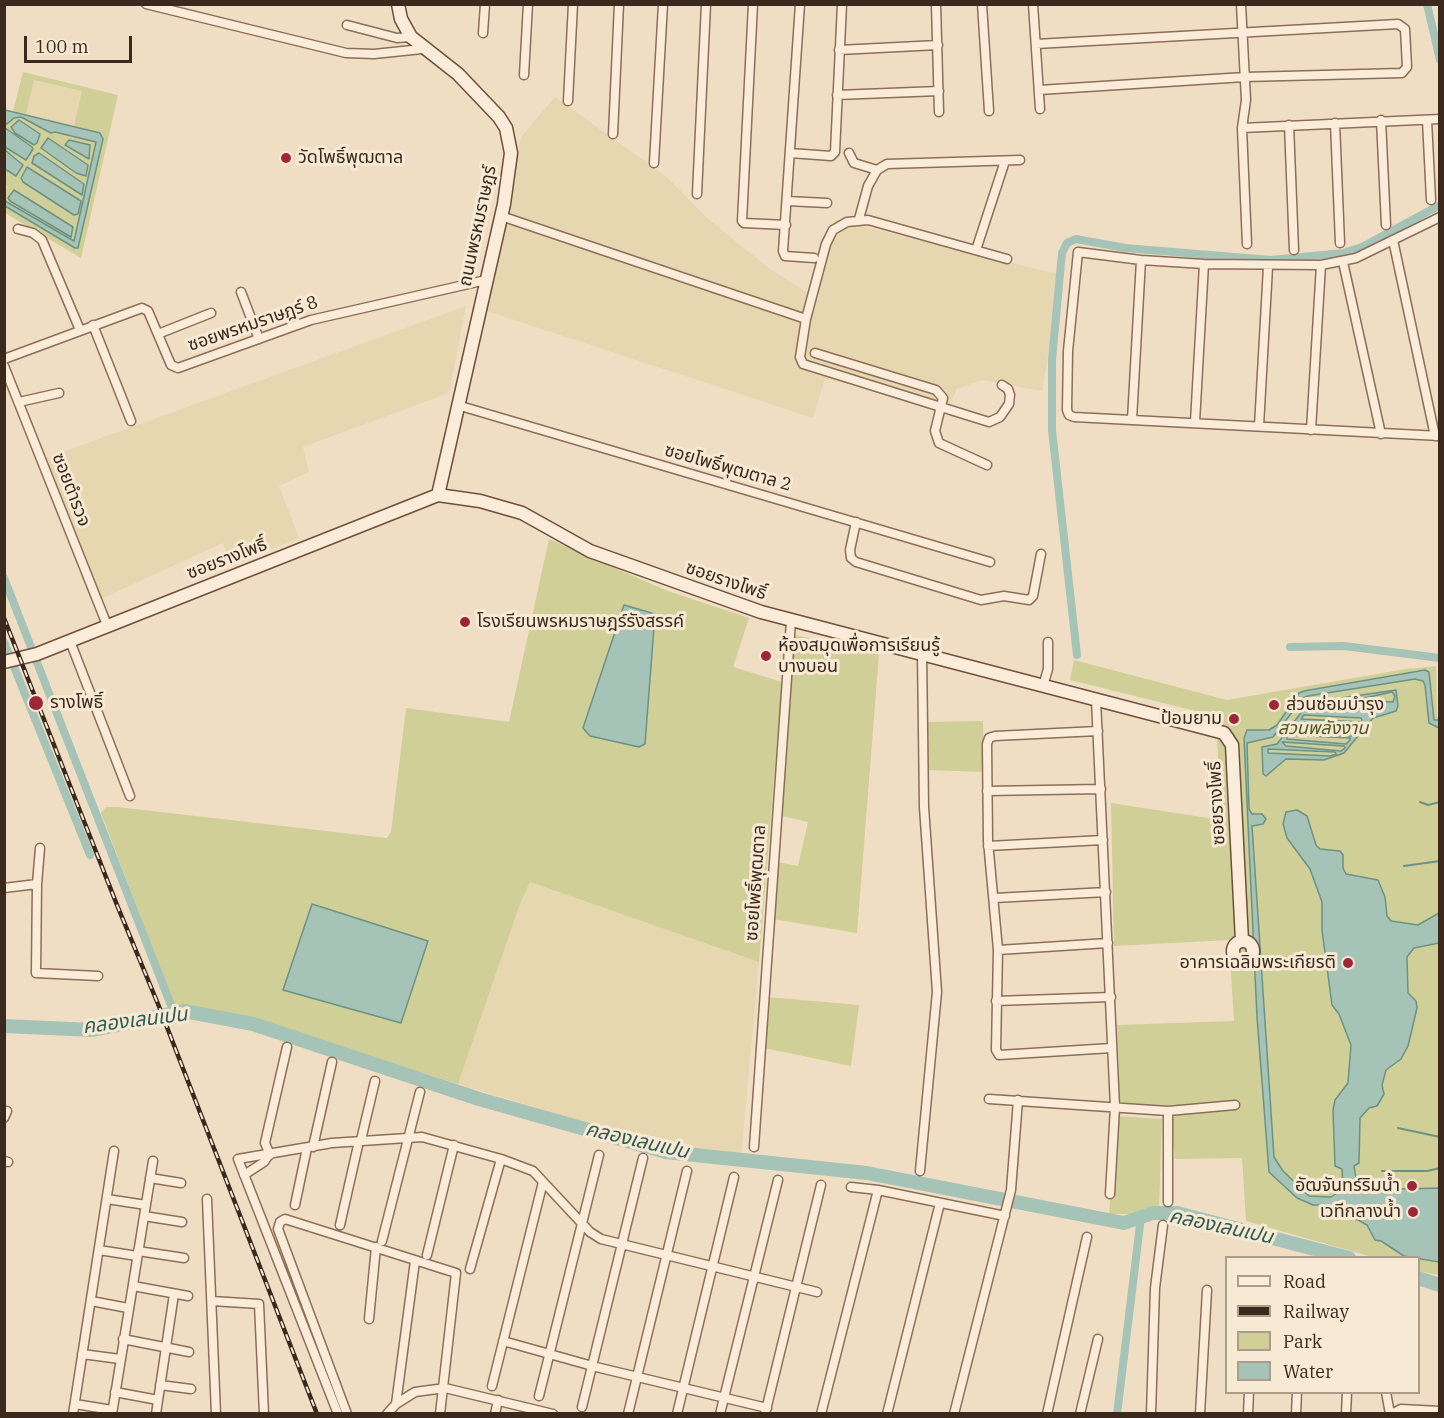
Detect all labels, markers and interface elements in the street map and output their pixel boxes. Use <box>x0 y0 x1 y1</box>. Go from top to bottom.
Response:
scale bar <box>27 24 135 62</box>
text: 100 m <box>35 35 89 58</box>
place label: วัดโพธิ์พุฒตาล <box>298 147 403 169</box>
marker: วัดโพธิ์พุฒตาล <box>279 151 293 165</box>
street label: ถนนพรหมราษฎร์ <box>455 164 501 288</box>
street label: ซอยพรหมราษฎร์ 8 <box>185 292 321 356</box>
street label: ซอยโพธิ์พุฒตาล 2 <box>662 440 794 496</box>
street label: ซอยตำรวจ <box>47 450 95 530</box>
street label: ซอยรางโพธิ์ <box>184 534 270 584</box>
street label: ซอยรางโพธิ์ <box>683 557 769 605</box>
place label: โรงเรียนพรหมราษฎร์รังสรรค์ <box>477 611 684 633</box>
marker: โรงเรียนพรหมราษฎร์รังสรรค์ <box>458 615 472 629</box>
place label: ห้องสมุดเพื่อการเรียนรู้ บางบอน <box>778 635 940 678</box>
marker: ห้องสมุดเพื่อการเรียนรู้ บางบอน <box>759 649 773 663</box>
place label: รางโพธิ์ <box>50 692 103 714</box>
marker: รางโพธิ์ <box>27 694 45 712</box>
place label: ส่วนซ่อมบำรุง <box>1286 694 1384 716</box>
marker: ส่วนซ่อมบำรุง <box>1267 698 1281 712</box>
place label: ป้อมยาม <box>1161 708 1222 730</box>
marker: ป้อมยาม <box>1227 712 1241 726</box>
park label: สวนพลังงาน <box>1278 718 1368 740</box>
street label: ซอยรางโพธิ์ <box>1204 760 1230 846</box>
street label: ซอยโพธิ์พุฒตาล <box>741 824 771 942</box>
place label: อาคารเฉลิมพระเกียรติ <box>1179 952 1336 974</box>
marker: อาคารเฉลิมพระเกียรติ <box>1341 956 1355 970</box>
water label: คลองเลนเปน <box>81 1003 189 1039</box>
water label: คลองเลนเปน <box>583 1117 691 1165</box>
place label: อัฒจันทร์ริมน้ำ <box>1295 1175 1400 1197</box>
marker: อัฒจันทร์ริมน้ำ <box>1405 1179 1419 1193</box>
place label: เวทีกลางน้ำ <box>1320 1201 1401 1223</box>
water label: คลองเลนเปน <box>1167 1204 1275 1250</box>
marker: เวทีกลางน้ำ <box>1406 1205 1420 1219</box>
legend <box>1225 1256 1420 1394</box>
text: Road <box>1283 1270 1326 1293</box>
text: Railway <box>1283 1300 1349 1323</box>
text: Park <box>1283 1330 1322 1353</box>
text: Water <box>1283 1360 1333 1383</box>

